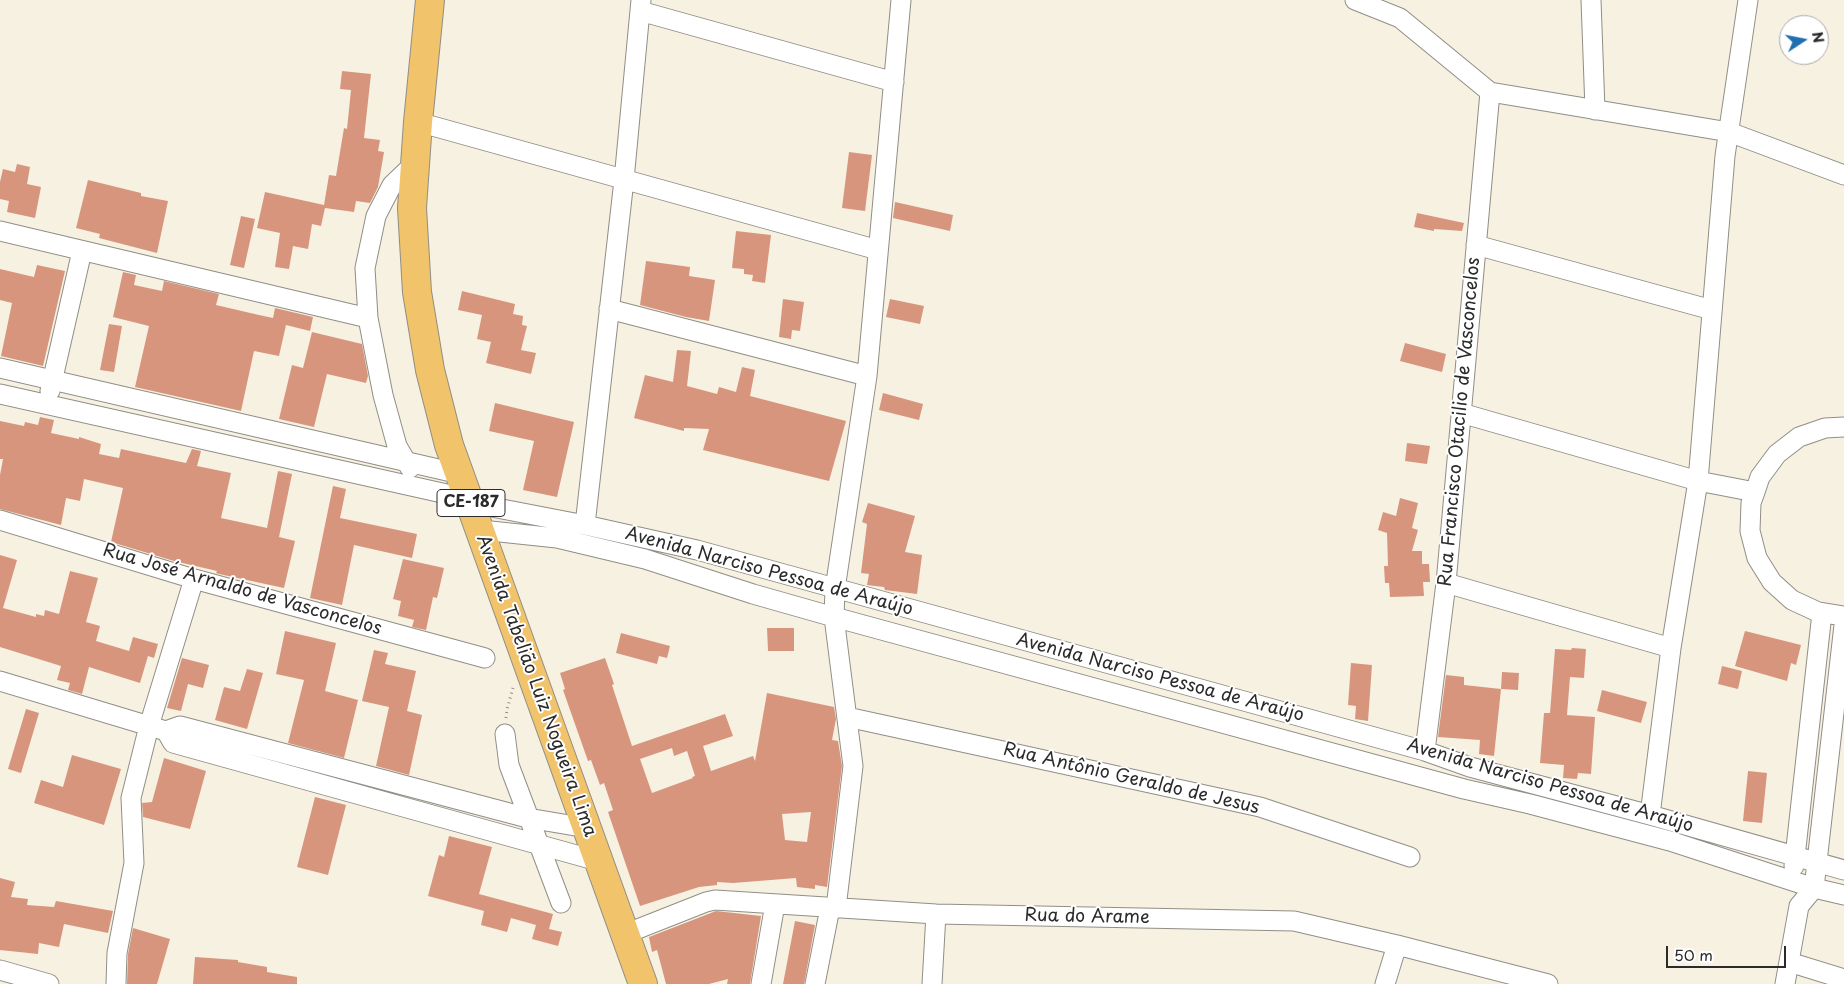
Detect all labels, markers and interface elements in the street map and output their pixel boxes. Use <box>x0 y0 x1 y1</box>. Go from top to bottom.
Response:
north arrow <box>1779 15 1829 65</box>
text: N <box>1807 30 1830 45</box>
street label: Rua Francisco Otacilio de Vasconcelos <box>1435 256 1485 588</box>
road number: CE-187 <box>437 489 505 516</box>
street label: Avenida Narciso Pessoa de Araújo <box>623 523 915 621</box>
street label: Avenida Tabelião Luiz Nogueira Lima <box>471 532 601 840</box>
street label: Rua José Arnaldo de Vasconcelos <box>100 540 384 640</box>
street label: Avenida Narciso Pessoa de Araújo <box>1014 629 1306 727</box>
street label: Avenida Narciso Pessoa de Araújo <box>1404 735 1696 837</box>
street label: Rua Antônio Geraldo de Jesus <box>1001 739 1261 819</box>
street label: Rua do Arame <box>1024 905 1150 929</box>
scale bar <box>1669 936 1789 968</box>
text: 50 m <box>1674 943 1713 966</box>

